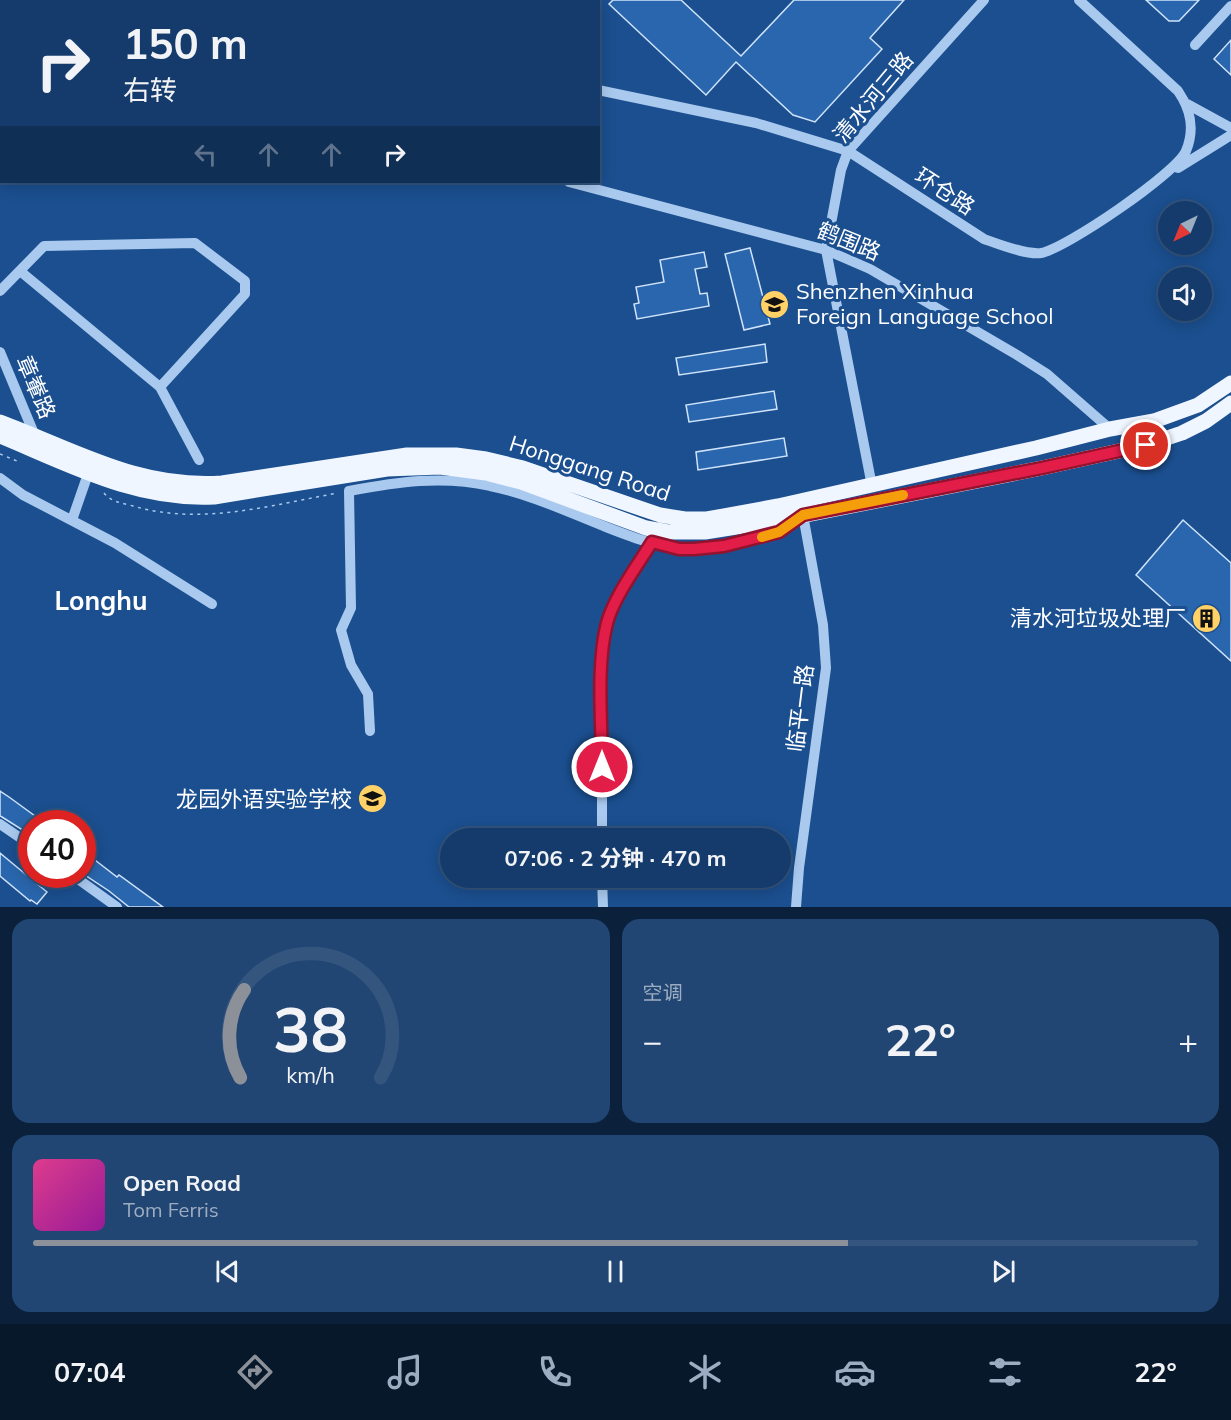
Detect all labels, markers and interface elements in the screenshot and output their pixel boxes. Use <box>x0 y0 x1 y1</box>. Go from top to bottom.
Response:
text: 150 m <box>123 17 248 70</box>
icon: right <box>24 24 102 102</box>
street label: 清水河三路 <box>827 46 919 148</box>
text: 右转 <box>123 73 177 107</box>
icon: left <box>189 138 222 171</box>
icon: ahead <box>252 138 285 171</box>
icon: ahead <box>315 138 348 171</box>
icon: right <box>378 138 411 171</box>
street label: 环仓路 <box>910 161 980 221</box>
north arrow <box>1158 201 1212 255</box>
map controls <box>1158 201 1212 321</box>
street label: 鹤围路 <box>813 216 885 266</box>
button: sound <box>1158 267 1212 321</box>
place label: Shenzhen Xinhua Foreign Language School <box>796 277 1054 330</box>
school or university icon: Shenzhen Xinhua Foreign Language School <box>759 288 791 320</box>
street label: 章輋路 <box>10 351 62 423</box>
pin <box>1120 419 1171 470</box>
icon: arrive <box>1129 428 1162 461</box>
street label: Honggang Road <box>506 429 674 507</box>
district label: Longhu <box>55 584 147 617</box>
building icon: 清水河垃圾处理厂 <box>1191 602 1223 634</box>
place label: 清水河垃圾处理厂 <box>1010 604 1186 632</box>
street label: 临平一路 <box>781 663 819 753</box>
position arrow <box>570 735 634 799</box>
school or university icon: 龙园外语实验学校 <box>357 783 389 815</box>
place label: 龙园外语实验学校 <box>176 785 352 813</box>
speed limit sign: 40 <box>18 810 96 888</box>
text: 07:06 · 2 分钟 · 470 m <box>504 844 727 872</box>
text: 空调 <box>643 980 683 1005</box>
text: 38 <box>273 989 348 1068</box>
text: 22° <box>885 1011 956 1067</box>
text: − <box>643 1020 662 1061</box>
text: + <box>1178 1020 1198 1061</box>
text: km/h <box>286 1061 335 1088</box>
text: Open Road <box>123 1169 241 1197</box>
text: Tom Ferris <box>123 1197 219 1222</box>
icon: previous <box>211 1255 244 1288</box>
icon: pause <box>599 1255 632 1288</box>
icon: next <box>987 1255 1020 1288</box>
icon: directions <box>234 1351 276 1393</box>
icon: music <box>384 1351 426 1393</box>
icon: phone <box>534 1351 576 1393</box>
icon: climate <box>684 1351 726 1393</box>
icon: car <box>834 1351 876 1393</box>
icon: filters <box>984 1351 1026 1393</box>
text: 07:04 <box>54 1355 126 1389</box>
text: 22° <box>1134 1355 1177 1389</box>

